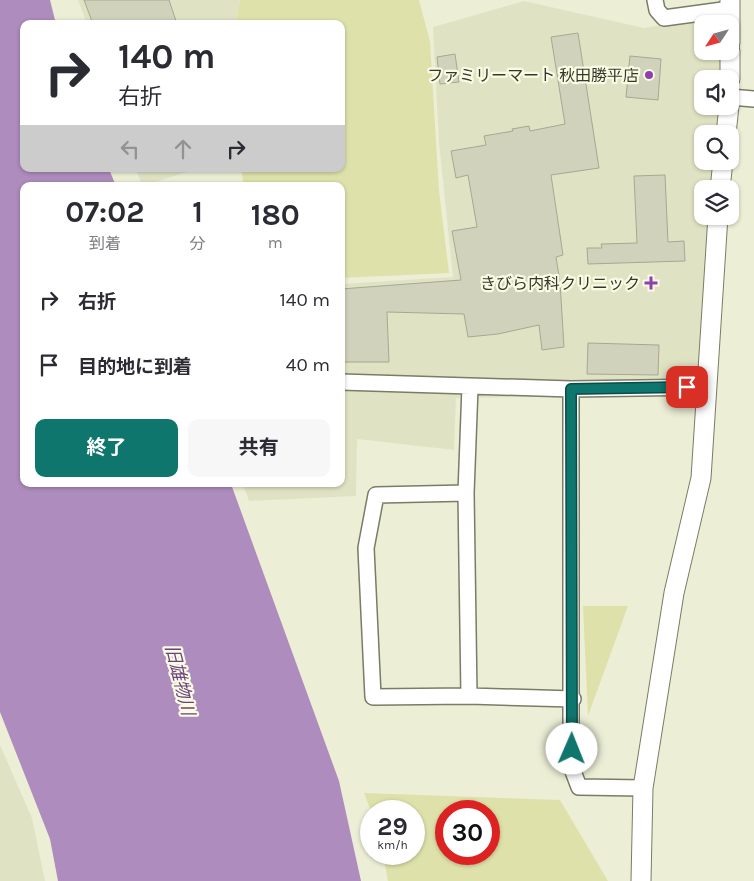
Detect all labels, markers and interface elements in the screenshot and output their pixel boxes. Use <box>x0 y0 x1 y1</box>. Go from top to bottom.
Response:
north arrow <box>694 15 739 60</box>
map controls <box>694 15 739 225</box>
text: 140 m <box>118 36 216 77</box>
icon: right <box>35 40 100 105</box>
place label: ファミリーマート 秋田勝平店 <box>427 66 639 85</box>
marker: ファミリーマート 秋田勝平店 <box>643 69 655 81</box>
button: sound <box>694 70 739 115</box>
text: 右折 <box>118 84 162 110</box>
button: search <box>694 125 739 170</box>
icon: left <box>116 135 144 163</box>
icon: ahead <box>169 135 197 163</box>
icon: right <box>222 135 250 163</box>
button: layers <box>694 180 739 225</box>
text: 07:02 <box>65 194 144 230</box>
text: 1 <box>192 194 203 230</box>
text: 180 <box>251 197 300 233</box>
text: m <box>268 233 283 252</box>
text: 到着 <box>89 234 121 253</box>
text: 分 <box>190 234 206 253</box>
place label: きびら内科クリニック <box>480 274 640 293</box>
marker: きびら内科クリニック <box>644 276 658 290</box>
icon: right <box>35 286 63 314</box>
text: 140 m <box>280 289 330 311</box>
text: 右折 <box>78 291 116 313</box>
icon: arrive <box>35 351 63 379</box>
text: 40 m <box>286 354 330 376</box>
text: 目的地に到着 <box>78 356 192 378</box>
pin <box>666 366 708 408</box>
icon: arrive <box>673 373 701 401</box>
button: 終了 <box>35 419 178 477</box>
button: 共有 <box>188 419 330 477</box>
water label: 旧雄物川 <box>161 642 200 720</box>
position arrow <box>545 722 597 774</box>
speed limit sign: 30 <box>435 800 500 865</box>
text: 29 <box>377 812 408 841</box>
text: km/h <box>377 838 408 852</box>

